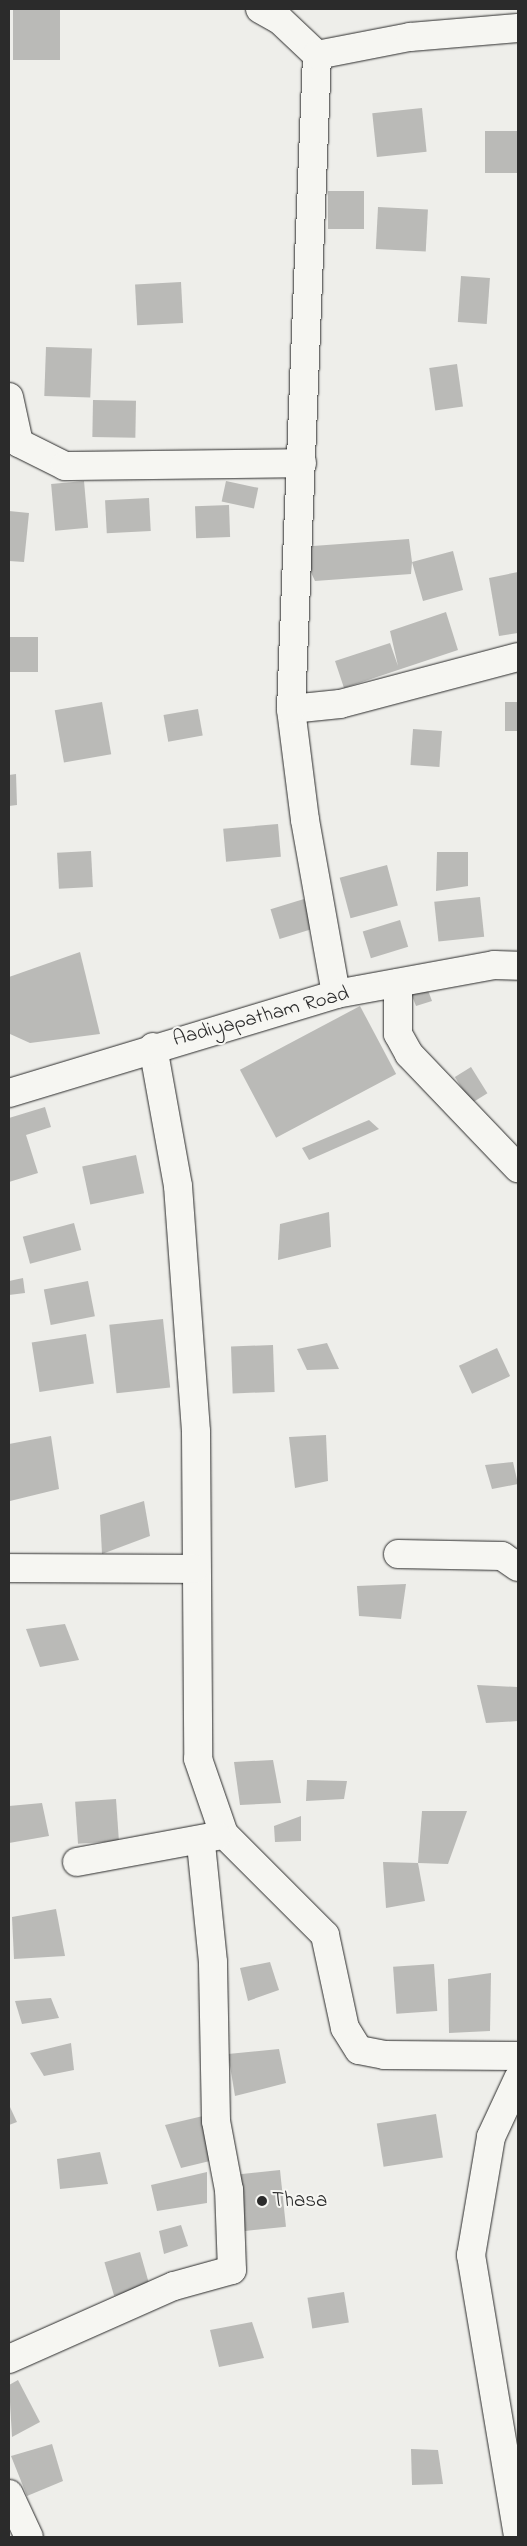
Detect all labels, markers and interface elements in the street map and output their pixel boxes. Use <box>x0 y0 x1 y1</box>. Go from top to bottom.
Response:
street label: Aadiyapatham Road <box>170 981 352 1053</box>
place label: Thasa <box>272 2188 327 2214</box>
marker: Thasa <box>256 2195 268 2207</box>

